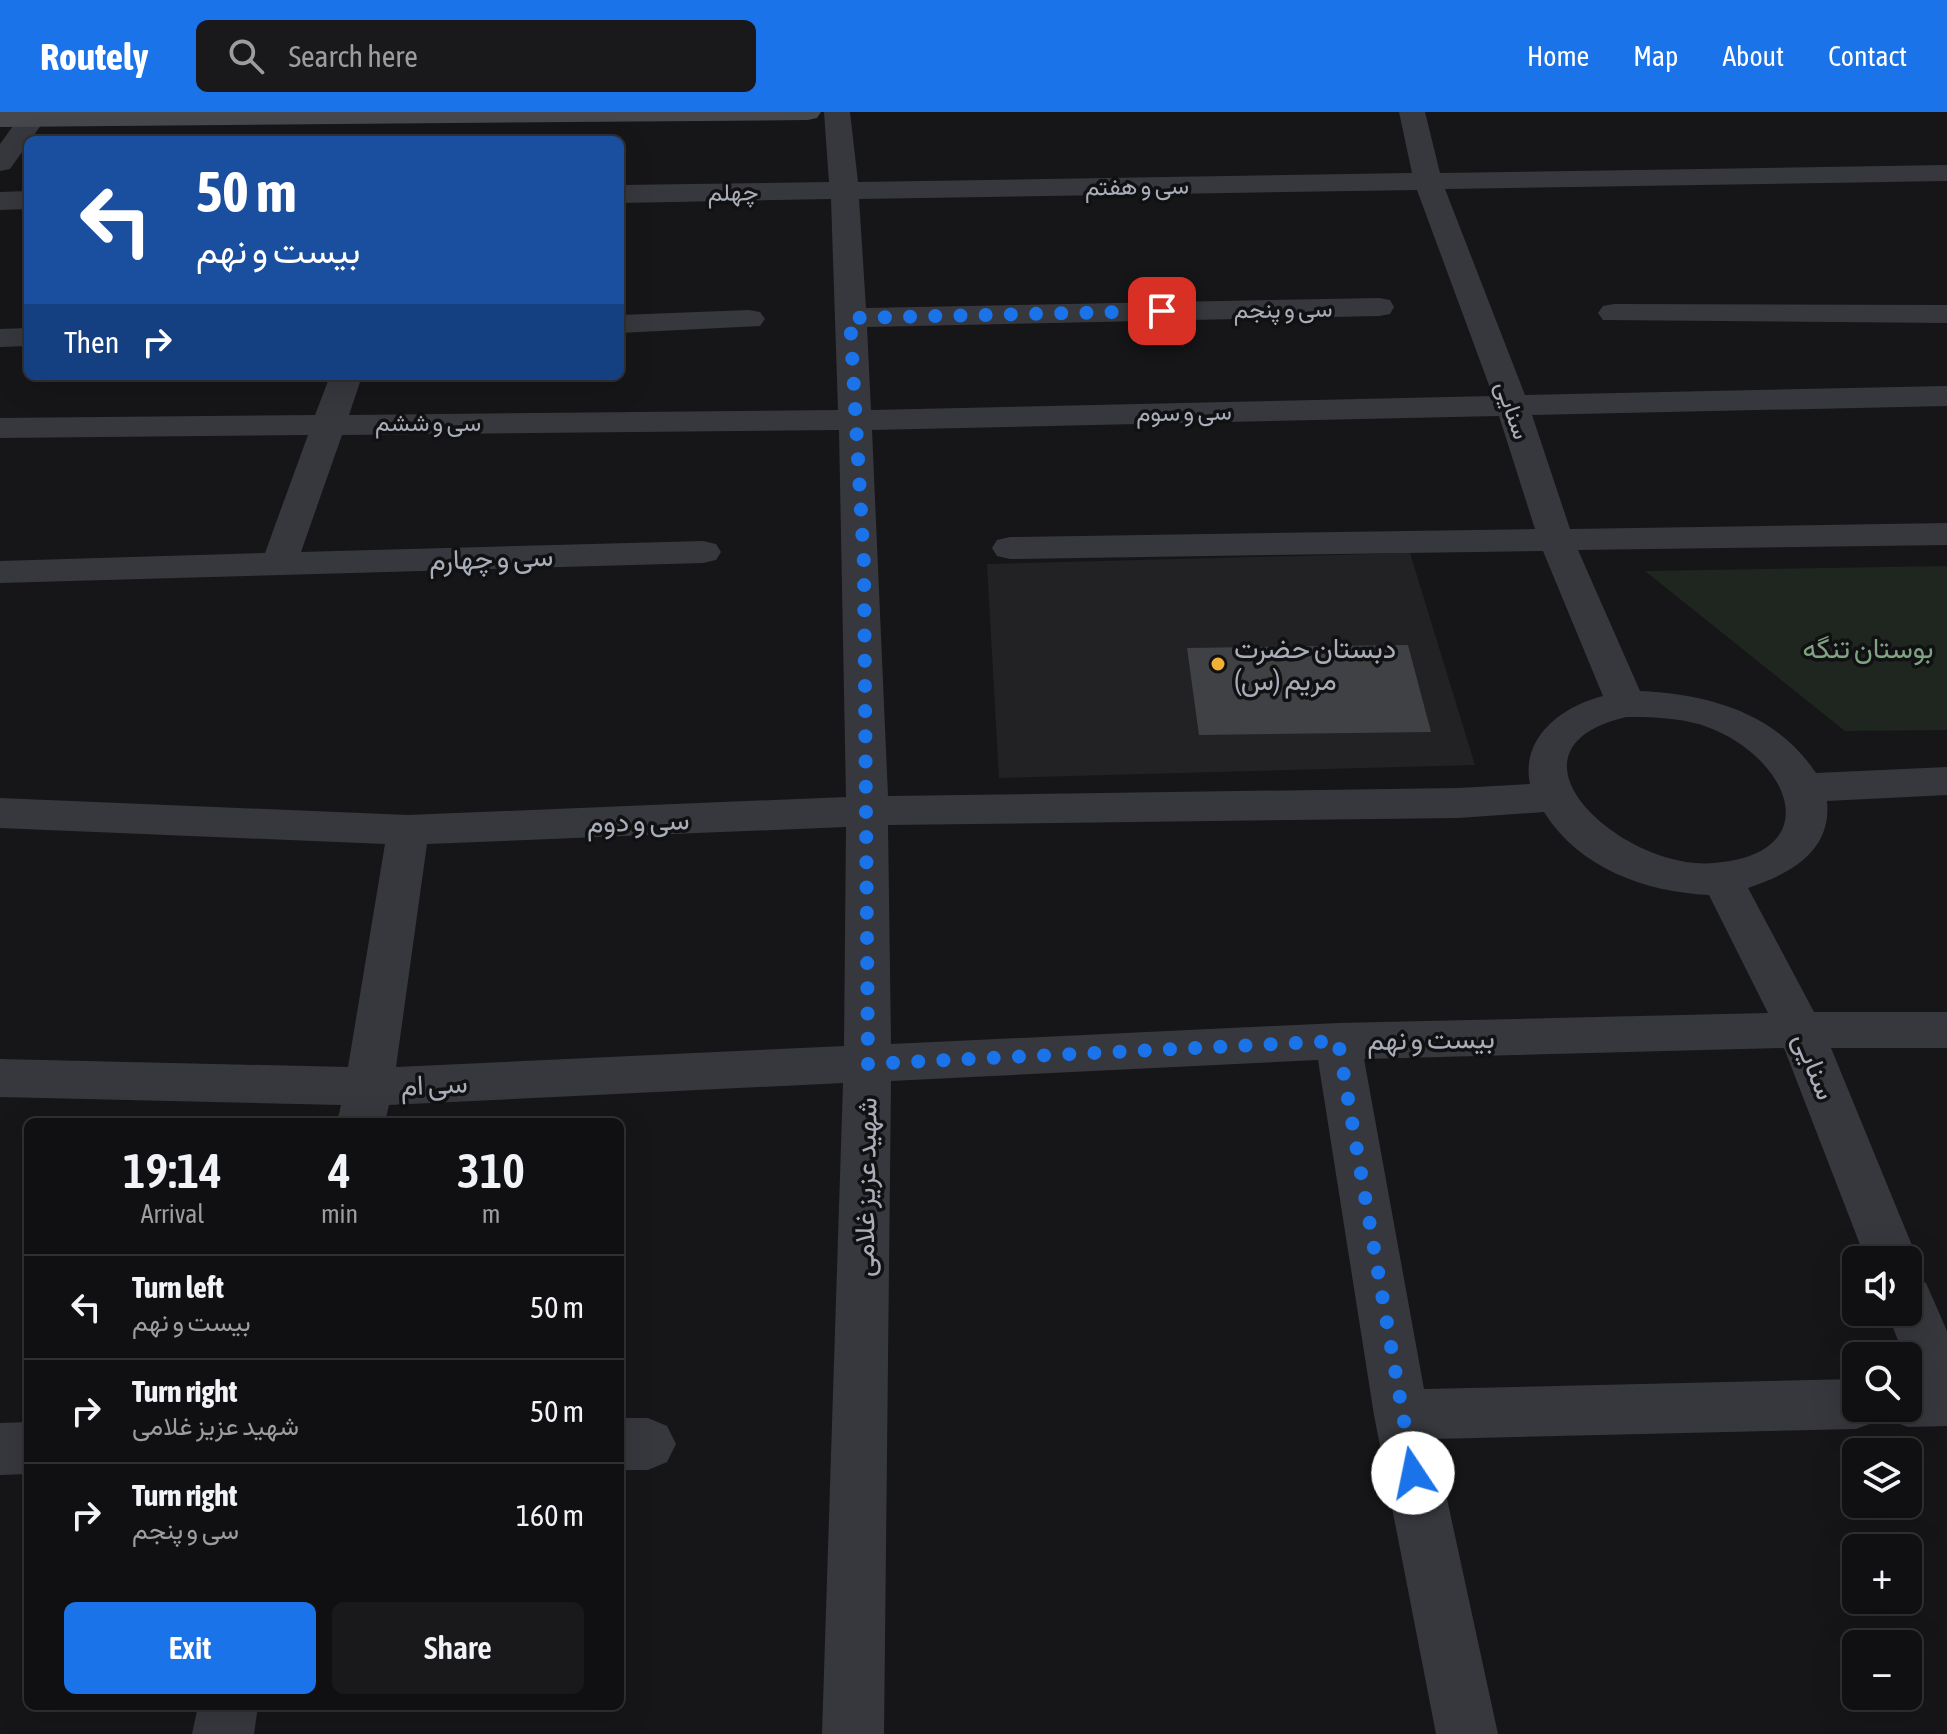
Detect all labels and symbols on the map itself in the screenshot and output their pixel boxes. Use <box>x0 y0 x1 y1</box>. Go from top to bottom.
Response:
street label: سی و هفتم <box>1085 172 1189 203</box>
street label: چهلم <box>707 178 759 209</box>
pin <box>1128 277 1196 345</box>
street label: سی و پنجم <box>1233 295 1333 326</box>
street label: سنایی <box>1490 377 1535 443</box>
street label: سی و سوم <box>1136 398 1232 429</box>
street label: سی و ششم <box>375 409 481 439</box>
street label: سی و چهارم <box>428 540 554 579</box>
place label: دبستان حضرت مریم (س) <box>1234 632 1396 699</box>
park label: بوستان تنگه <box>1802 632 1934 666</box>
marker: دبستان حضرت مریم (س) <box>1209 655 1227 673</box>
street label: سی و دوم <box>586 803 690 842</box>
street label: بیست و نهم <box>1367 1022 1495 1059</box>
street label: سنایی <box>1786 1028 1843 1105</box>
street label: سی ام <box>400 1066 469 1105</box>
street label: شهید عزیز غلامی <box>847 1097 885 1277</box>
position arrow <box>1371 1431 1455 1515</box>

